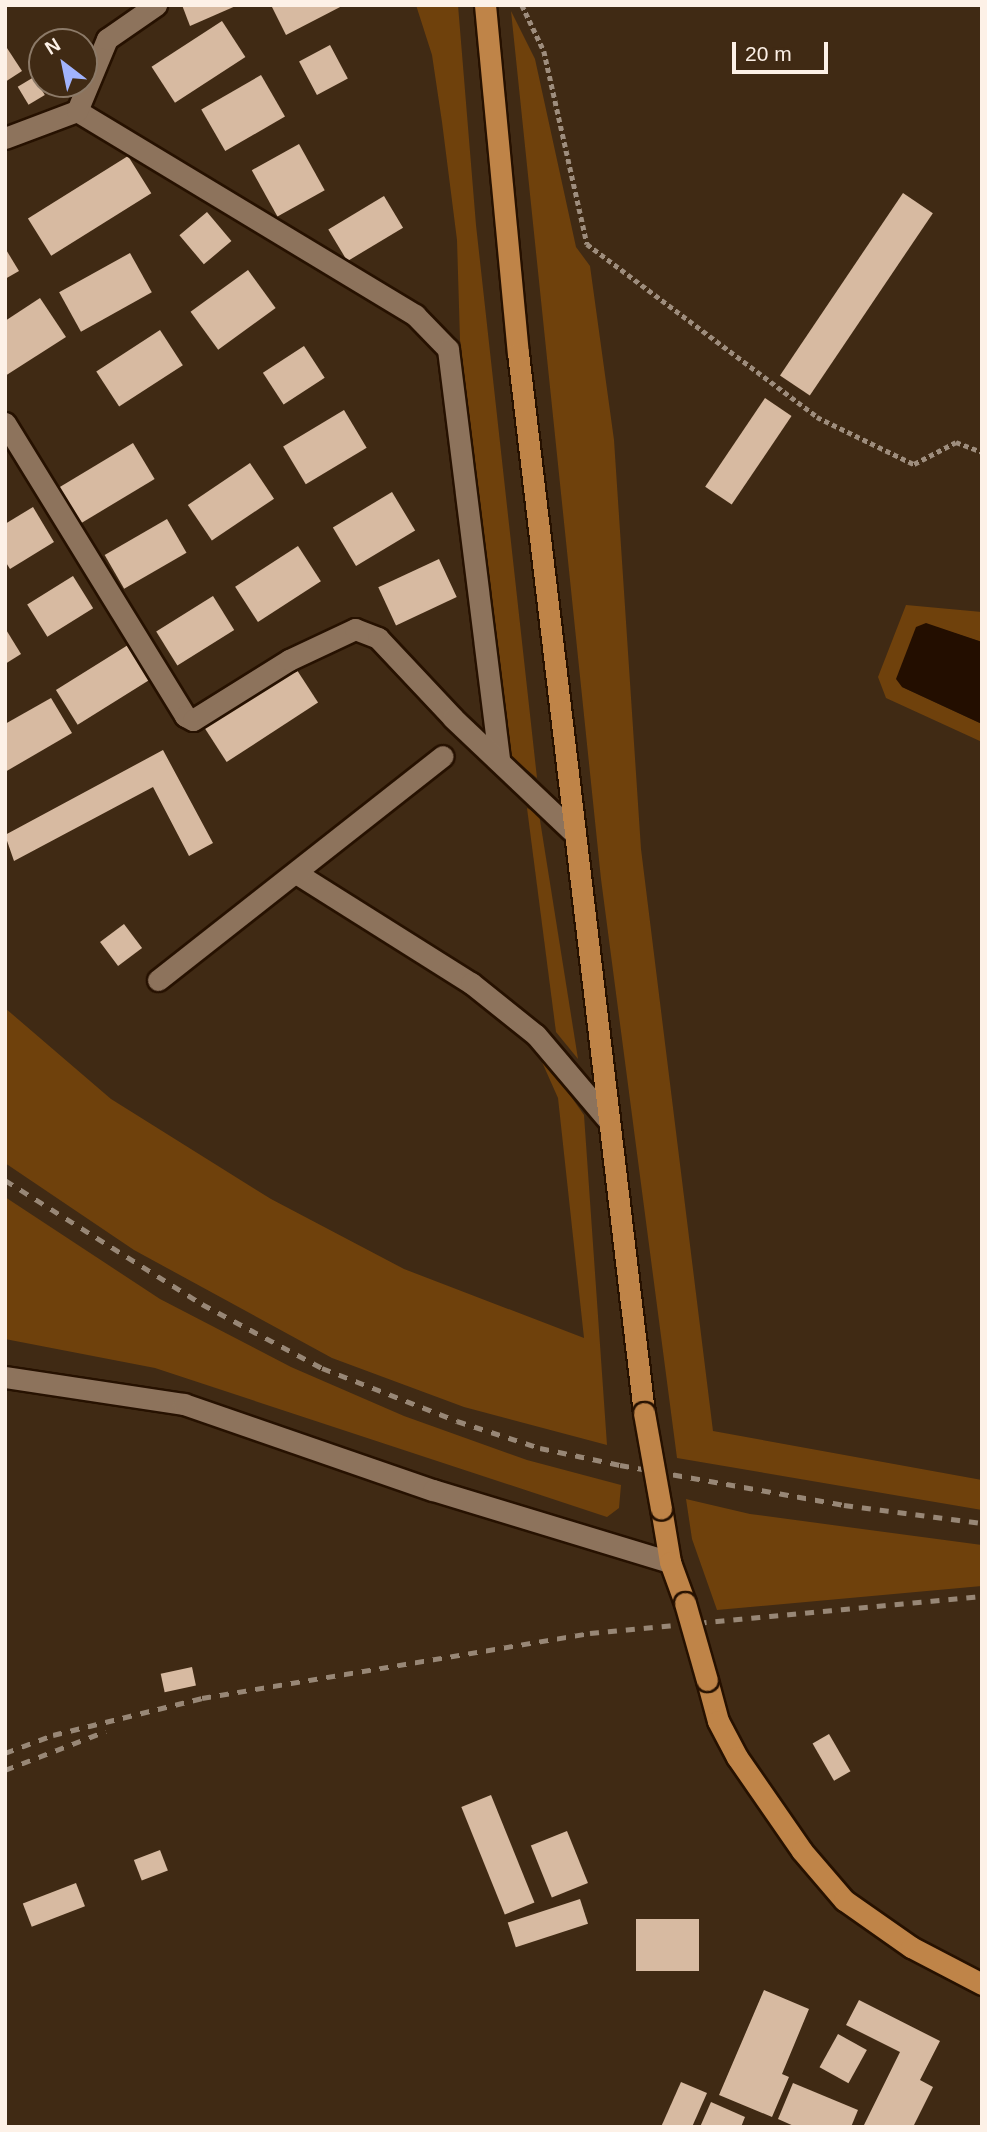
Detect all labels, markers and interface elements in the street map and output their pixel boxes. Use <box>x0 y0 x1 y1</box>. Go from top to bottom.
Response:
north arrow <box>28 28 98 98</box>
scale bar <box>735 28 831 72</box>
text: N <box>41 34 64 59</box>
text: 20 m <box>745 42 792 65</box>

